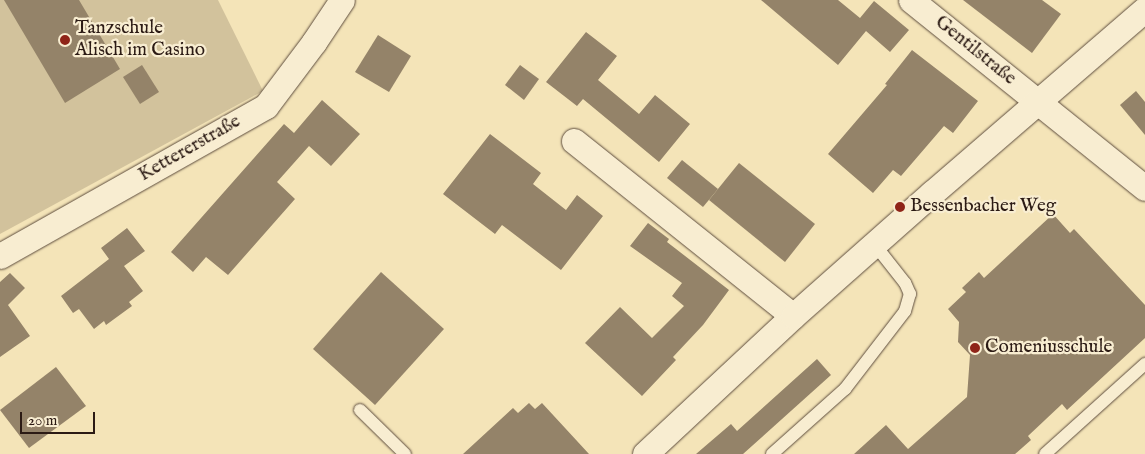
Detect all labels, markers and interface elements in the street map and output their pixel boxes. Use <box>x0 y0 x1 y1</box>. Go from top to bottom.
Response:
street label: Gentilstraße <box>930 11 1020 91</box>
place label: Tanzschule Alisch im Casino <box>75 18 205 62</box>
marker: Tanzschule Alisch im Casino <box>59 34 71 46</box>
street label: Kettererstraße <box>135 111 245 187</box>
place label: Bessenbacher Weg <box>910 196 1056 218</box>
marker: Bessenbacher Weg <box>894 201 906 213</box>
place label: Comeniusschule <box>985 337 1112 359</box>
marker: Comeniusschule <box>969 342 981 354</box>
scale bar <box>22 402 98 434</box>
text: 20 m <box>28 411 57 430</box>

